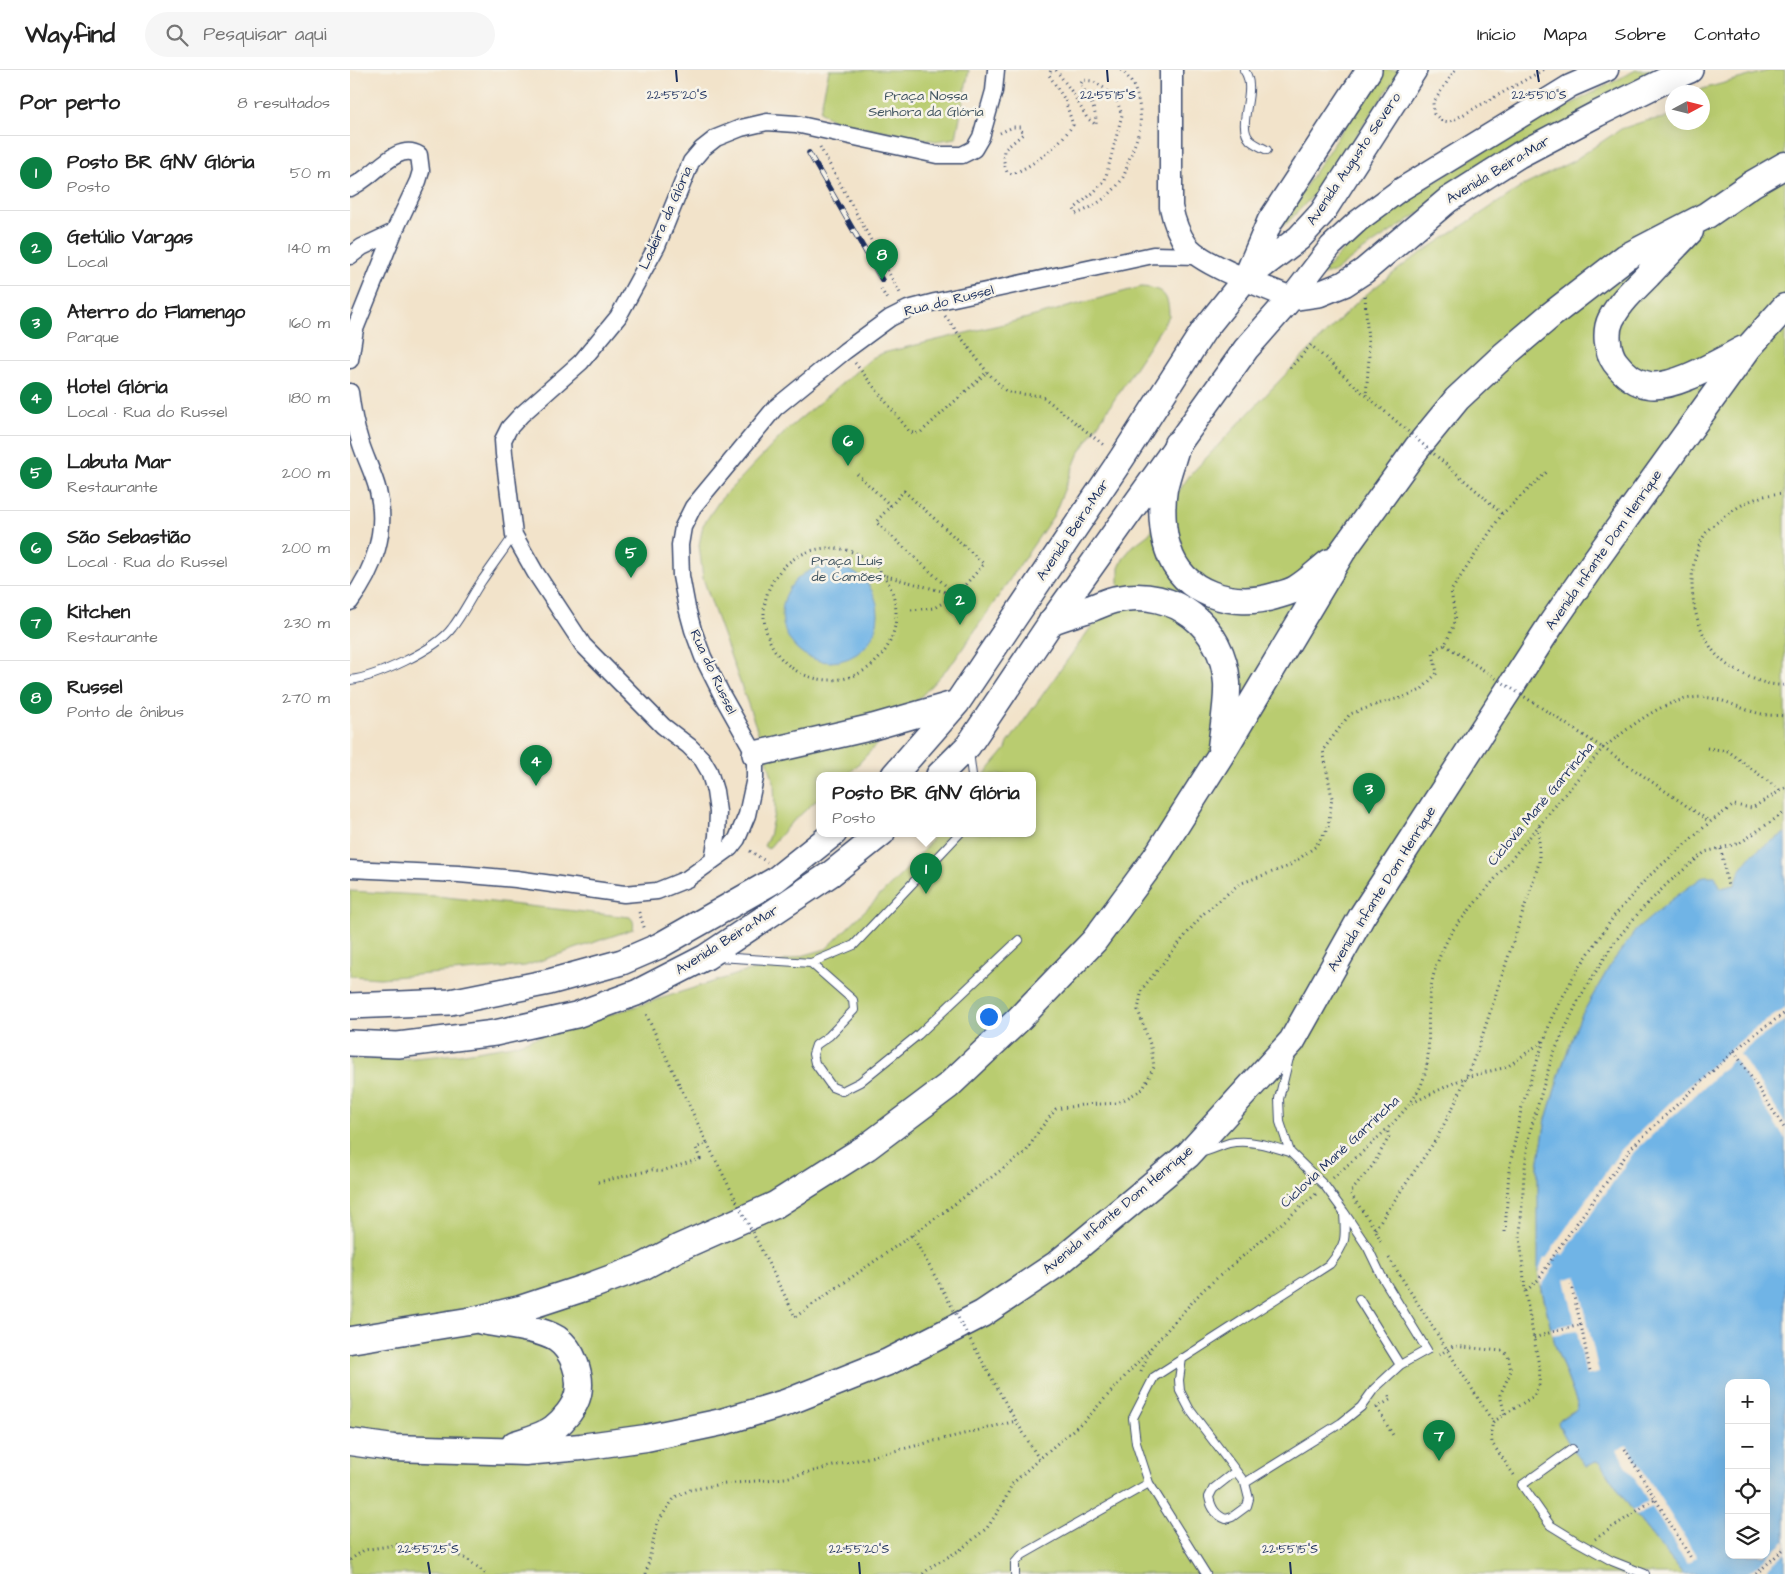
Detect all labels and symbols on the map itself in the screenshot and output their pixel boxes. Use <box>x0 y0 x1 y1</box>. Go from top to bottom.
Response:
north arrow <box>1665 85 1710 130</box>
park label: Praça Nossa Senhora da Glória <box>868 86 984 122</box>
text: 22°55'20"S <box>647 87 707 104</box>
text: 22°55'15"S <box>1080 87 1136 104</box>
text: 22°55'10"S <box>1512 87 1567 104</box>
street label: Avenida Augusto Severo <box>1302 88 1406 229</box>
street label: Avenida Beira-Mar <box>1442 131 1554 209</box>
street label: Ladeira da Glória <box>634 163 698 273</box>
pin: 8 <box>866 239 898 280</box>
street label: Rua do Russel <box>902 280 996 322</box>
pin: 6 <box>832 425 864 466</box>
street label: Avenida Infante Dom Henrique <box>1541 466 1667 634</box>
street label: Avenida Beira-Mar <box>1032 475 1114 585</box>
pin: 5 <box>615 537 647 578</box>
park label: Praça Luís de Camões <box>811 551 883 587</box>
pin: 2 <box>944 584 976 625</box>
street label: Rua do Russel <box>685 626 741 718</box>
street label: Ciclovia Mané Garrincha <box>1483 738 1599 870</box>
pin: 4 <box>520 745 552 786</box>
pin: 3 <box>1353 773 1385 814</box>
street label: Avenida Infante Dom Henrique <box>1323 802 1441 975</box>
pin: 1 <box>910 853 942 894</box>
street label: Avenida Beira-Mar <box>672 900 783 980</box>
your location <box>976 1004 1002 1030</box>
street label: Ciclovia Mané Garrincha <box>1276 1091 1404 1213</box>
street label: Avenida Infante Dom Henrique <box>1038 1141 1198 1279</box>
pin: 7 <box>1423 1420 1455 1461</box>
text: 22°55'25"S <box>397 1541 459 1558</box>
text: 22°55'20"S <box>829 1541 889 1558</box>
text: 22°55'15"S <box>1262 1541 1318 1558</box>

